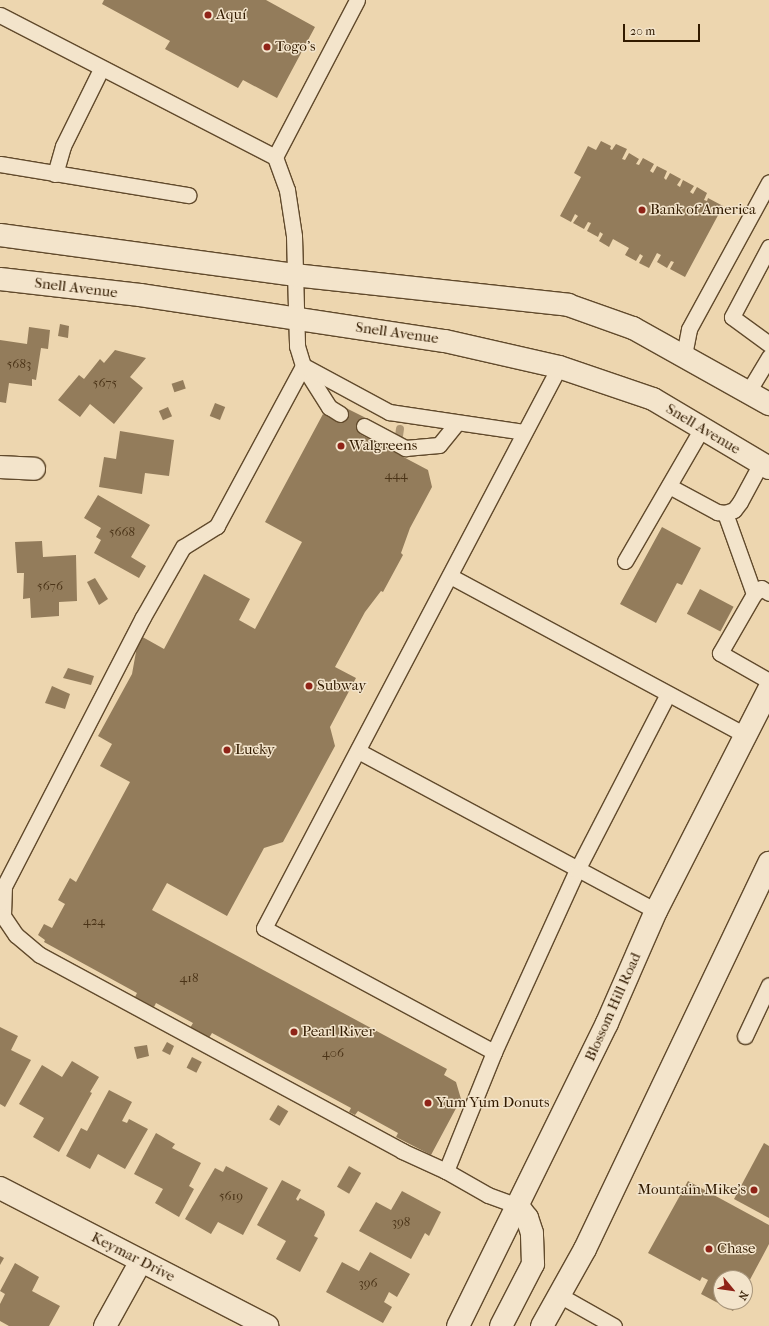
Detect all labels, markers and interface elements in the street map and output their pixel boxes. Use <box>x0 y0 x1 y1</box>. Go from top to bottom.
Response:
place label: Aquí <box>216 6 246 24</box>
marker: Aquí <box>203 10 213 20</box>
scale bar <box>625 16 702 42</box>
text: 20 m <box>630 24 655 38</box>
place label: Togo's <box>275 38 316 56</box>
marker: Togo's <box>262 42 272 52</box>
place label: Bank of America <box>650 201 756 219</box>
marker: Bank of America <box>637 205 647 215</box>
street label: Snell Avenue <box>33 274 119 302</box>
street label: Snell Avenue <box>354 318 440 348</box>
house number: 5683 <box>7 356 31 372</box>
house number: 5675 <box>93 375 117 391</box>
street label: Snell Avenue <box>663 400 743 458</box>
place label: Walgreens <box>349 437 417 455</box>
marker: Walgreens <box>336 441 346 451</box>
house number: 444 <box>384 467 408 483</box>
house number: 5668 <box>109 524 135 540</box>
house number: 5676 <box>37 578 63 594</box>
place label: Subway <box>317 677 366 695</box>
marker: Subway <box>304 681 314 691</box>
place label: Lucky <box>235 741 275 759</box>
marker: Lucky <box>222 745 232 755</box>
house number: 424 <box>83 913 105 929</box>
street label: Blossom Hill Road <box>581 950 645 1064</box>
house number: 418 <box>180 970 198 986</box>
place label: Pearl River <box>302 1023 375 1041</box>
marker: Pearl River <box>289 1027 299 1037</box>
house number: 406 <box>322 1045 344 1061</box>
place label: Yum Yum Donuts <box>436 1094 550 1112</box>
marker: Yum Yum Donuts <box>423 1098 433 1108</box>
place label: Mountain Mike's <box>638 1181 746 1199</box>
marker: Mountain Mike's <box>749 1185 759 1195</box>
house number: 5619 <box>219 1188 243 1204</box>
house number: 398 <box>392 1214 410 1230</box>
street label: Keymar Drive <box>88 1228 178 1286</box>
place label: Chase <box>717 1240 755 1258</box>
marker: Chase <box>704 1244 714 1254</box>
north arrow <box>713 1270 753 1310</box>
house number: 396 <box>358 1275 378 1291</box>
text: N <box>735 1289 751 1302</box>

